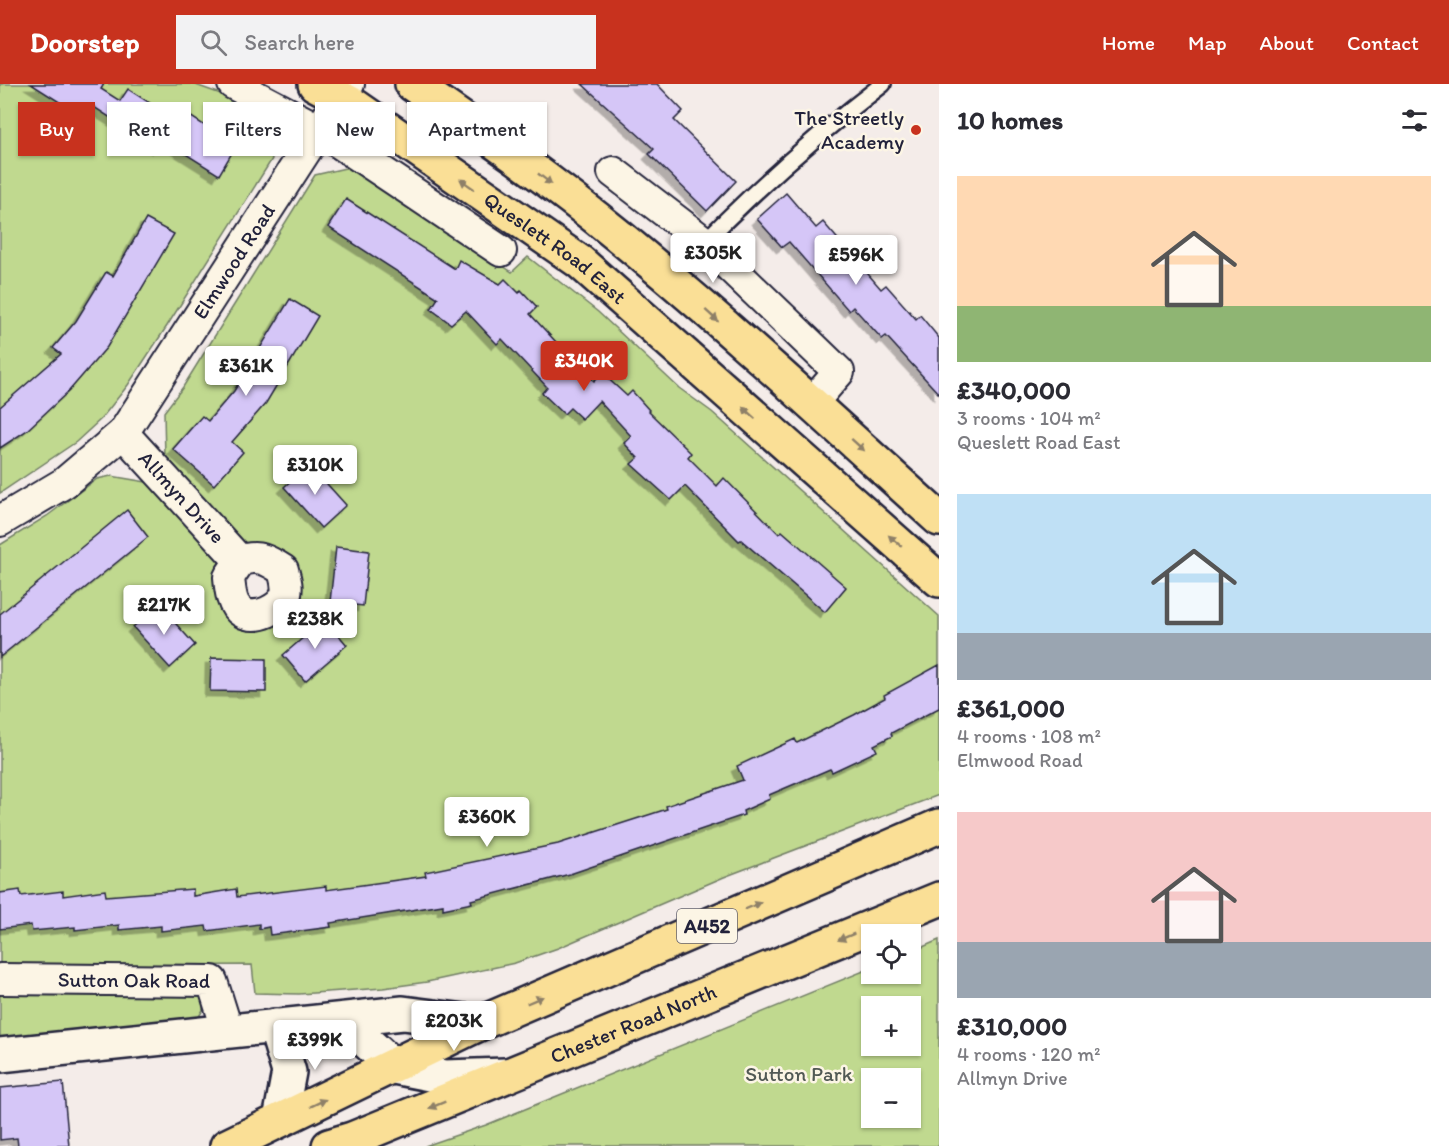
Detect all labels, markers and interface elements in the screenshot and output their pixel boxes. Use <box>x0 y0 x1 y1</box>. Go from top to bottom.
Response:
search box <box>176 15 596 69</box>
text: Doorstep <box>30 25 140 59</box>
icon: search <box>197 26 230 59</box>
text: Search here <box>245 29 355 56</box>
text: Home <box>1102 30 1155 55</box>
text: Map <box>1188 30 1227 55</box>
text: About <box>1260 30 1314 55</box>
text: Contact <box>1347 30 1419 55</box>
chip: Buy <box>18 102 95 156</box>
chip: Rent <box>107 102 191 156</box>
chip: Filters <box>203 102 303 156</box>
chip: New <box>315 102 395 156</box>
chip: Apartment <box>407 102 547 156</box>
text: 10 homes <box>957 104 1063 136</box>
icon: filters <box>1398 104 1431 137</box>
place label: The Streetly Academy <box>794 105 904 154</box>
marker: The Streetly Academy <box>909 123 923 137</box>
one-way arrow <box>538 172 553 184</box>
one-way arrow <box>460 178 476 190</box>
street label: Queslett Road East <box>479 186 632 309</box>
street label: Elmwood Road <box>187 199 280 324</box>
icon: home <box>1140 215 1248 323</box>
pin: £305K <box>671 233 755 284</box>
pin: £596K <box>814 235 898 286</box>
text: £305K <box>684 240 742 264</box>
text: £596K <box>828 242 884 266</box>
one-way arrow <box>704 309 719 322</box>
pin: £340K <box>542 341 626 392</box>
pin: £361K <box>204 346 288 397</box>
text: £340K <box>555 348 613 372</box>
text: £361K <box>219 353 273 377</box>
text: £340,000 <box>957 374 1071 406</box>
one-way arrow <box>741 406 757 419</box>
text: 3 rooms · 104 m² <box>957 406 1101 430</box>
text: Queslett Road East <box>957 430 1120 454</box>
one-way arrow <box>850 438 865 451</box>
pin: £310K <box>273 445 357 496</box>
street label: Allmyn Drive <box>134 446 231 548</box>
text: £310K <box>287 452 343 476</box>
icon: home <box>1140 533 1248 641</box>
one-way arrow <box>888 535 903 548</box>
pin: £217K <box>122 585 206 636</box>
text: £217K <box>137 592 191 616</box>
pin: £238K <box>273 599 357 650</box>
text: £238K <box>287 606 343 630</box>
text: £361,000 <box>957 692 1065 724</box>
text: 4 rooms · 108 m² <box>957 724 1101 748</box>
text: Elmwood Road <box>957 748 1083 772</box>
pin: £360K <box>445 797 529 848</box>
text: £360K <box>458 804 516 828</box>
icon: home <box>1140 851 1248 959</box>
one-way arrow <box>744 902 761 911</box>
road number: A452 <box>677 909 737 943</box>
map controls <box>861 924 921 1128</box>
button: locate <box>861 924 921 984</box>
one-way arrow <box>837 933 855 942</box>
street label: Sutton Oak Road <box>58 967 211 993</box>
street label: Chester Road North <box>546 978 720 1069</box>
one-way arrow <box>526 995 544 1004</box>
button: + <box>861 996 921 1056</box>
pin: £203K <box>412 1001 496 1052</box>
text: £203K <box>425 1008 483 1032</box>
text: £310,000 <box>957 1010 1067 1042</box>
pin: £399K <box>273 1020 357 1071</box>
text: £399K <box>287 1027 343 1051</box>
text: 4 rooms · 120 m² <box>957 1042 1100 1066</box>
park label: Sutton Park <box>745 1061 853 1086</box>
text: Allmyn Drive <box>957 1066 1068 1090</box>
button: − <box>861 1068 921 1128</box>
one-way arrow <box>310 1098 327 1107</box>
one-way arrow <box>428 1101 446 1110</box>

